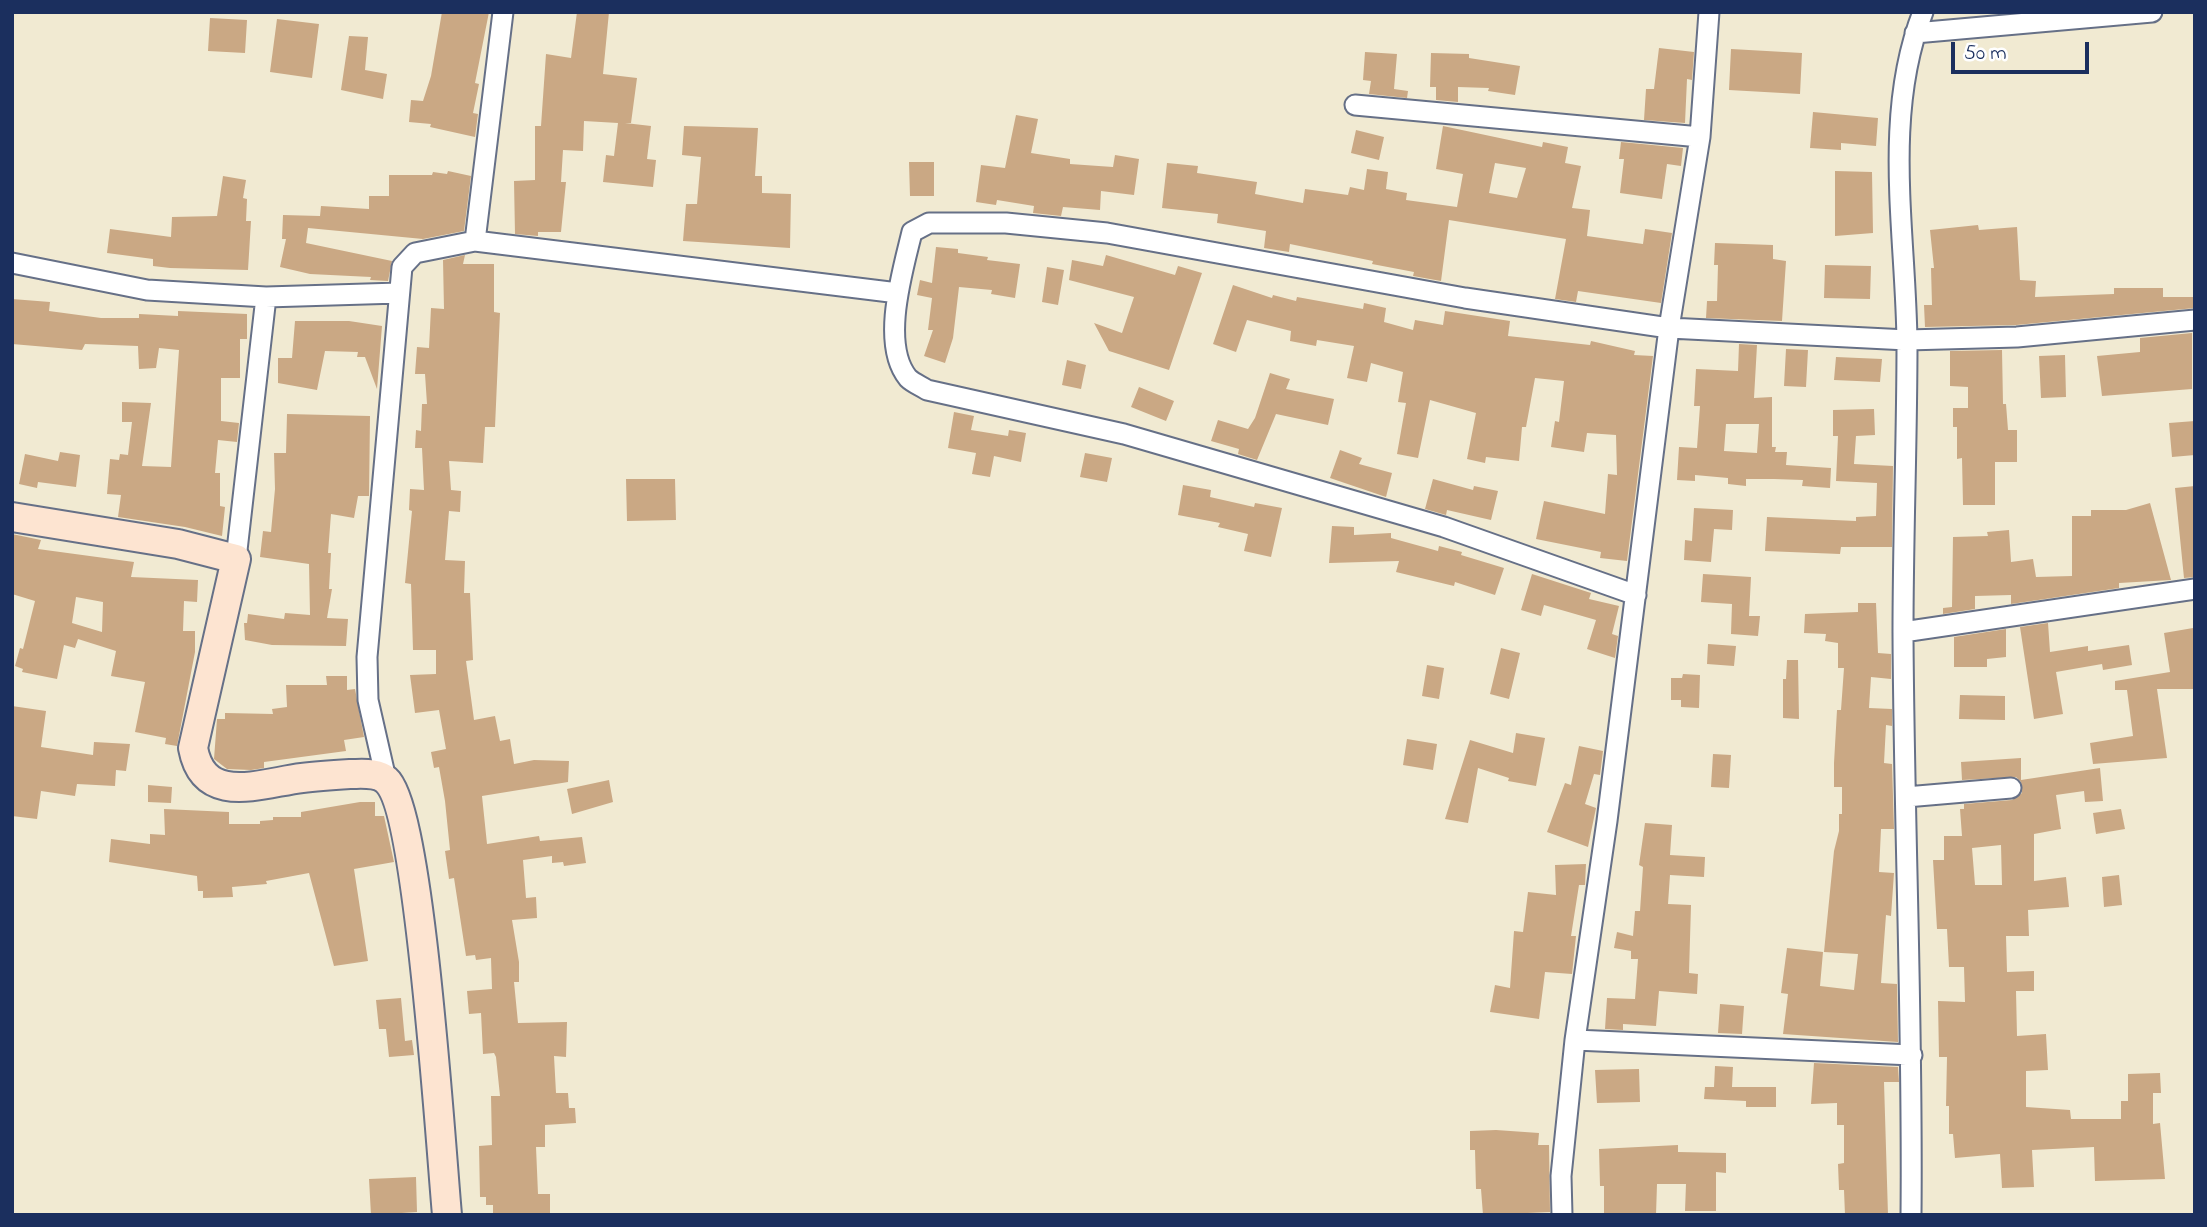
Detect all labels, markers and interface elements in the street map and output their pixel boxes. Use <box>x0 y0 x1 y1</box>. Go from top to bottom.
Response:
scale bar <box>1955 28 2093 72</box>
text: 50 m <box>1964 39 2007 69</box>

